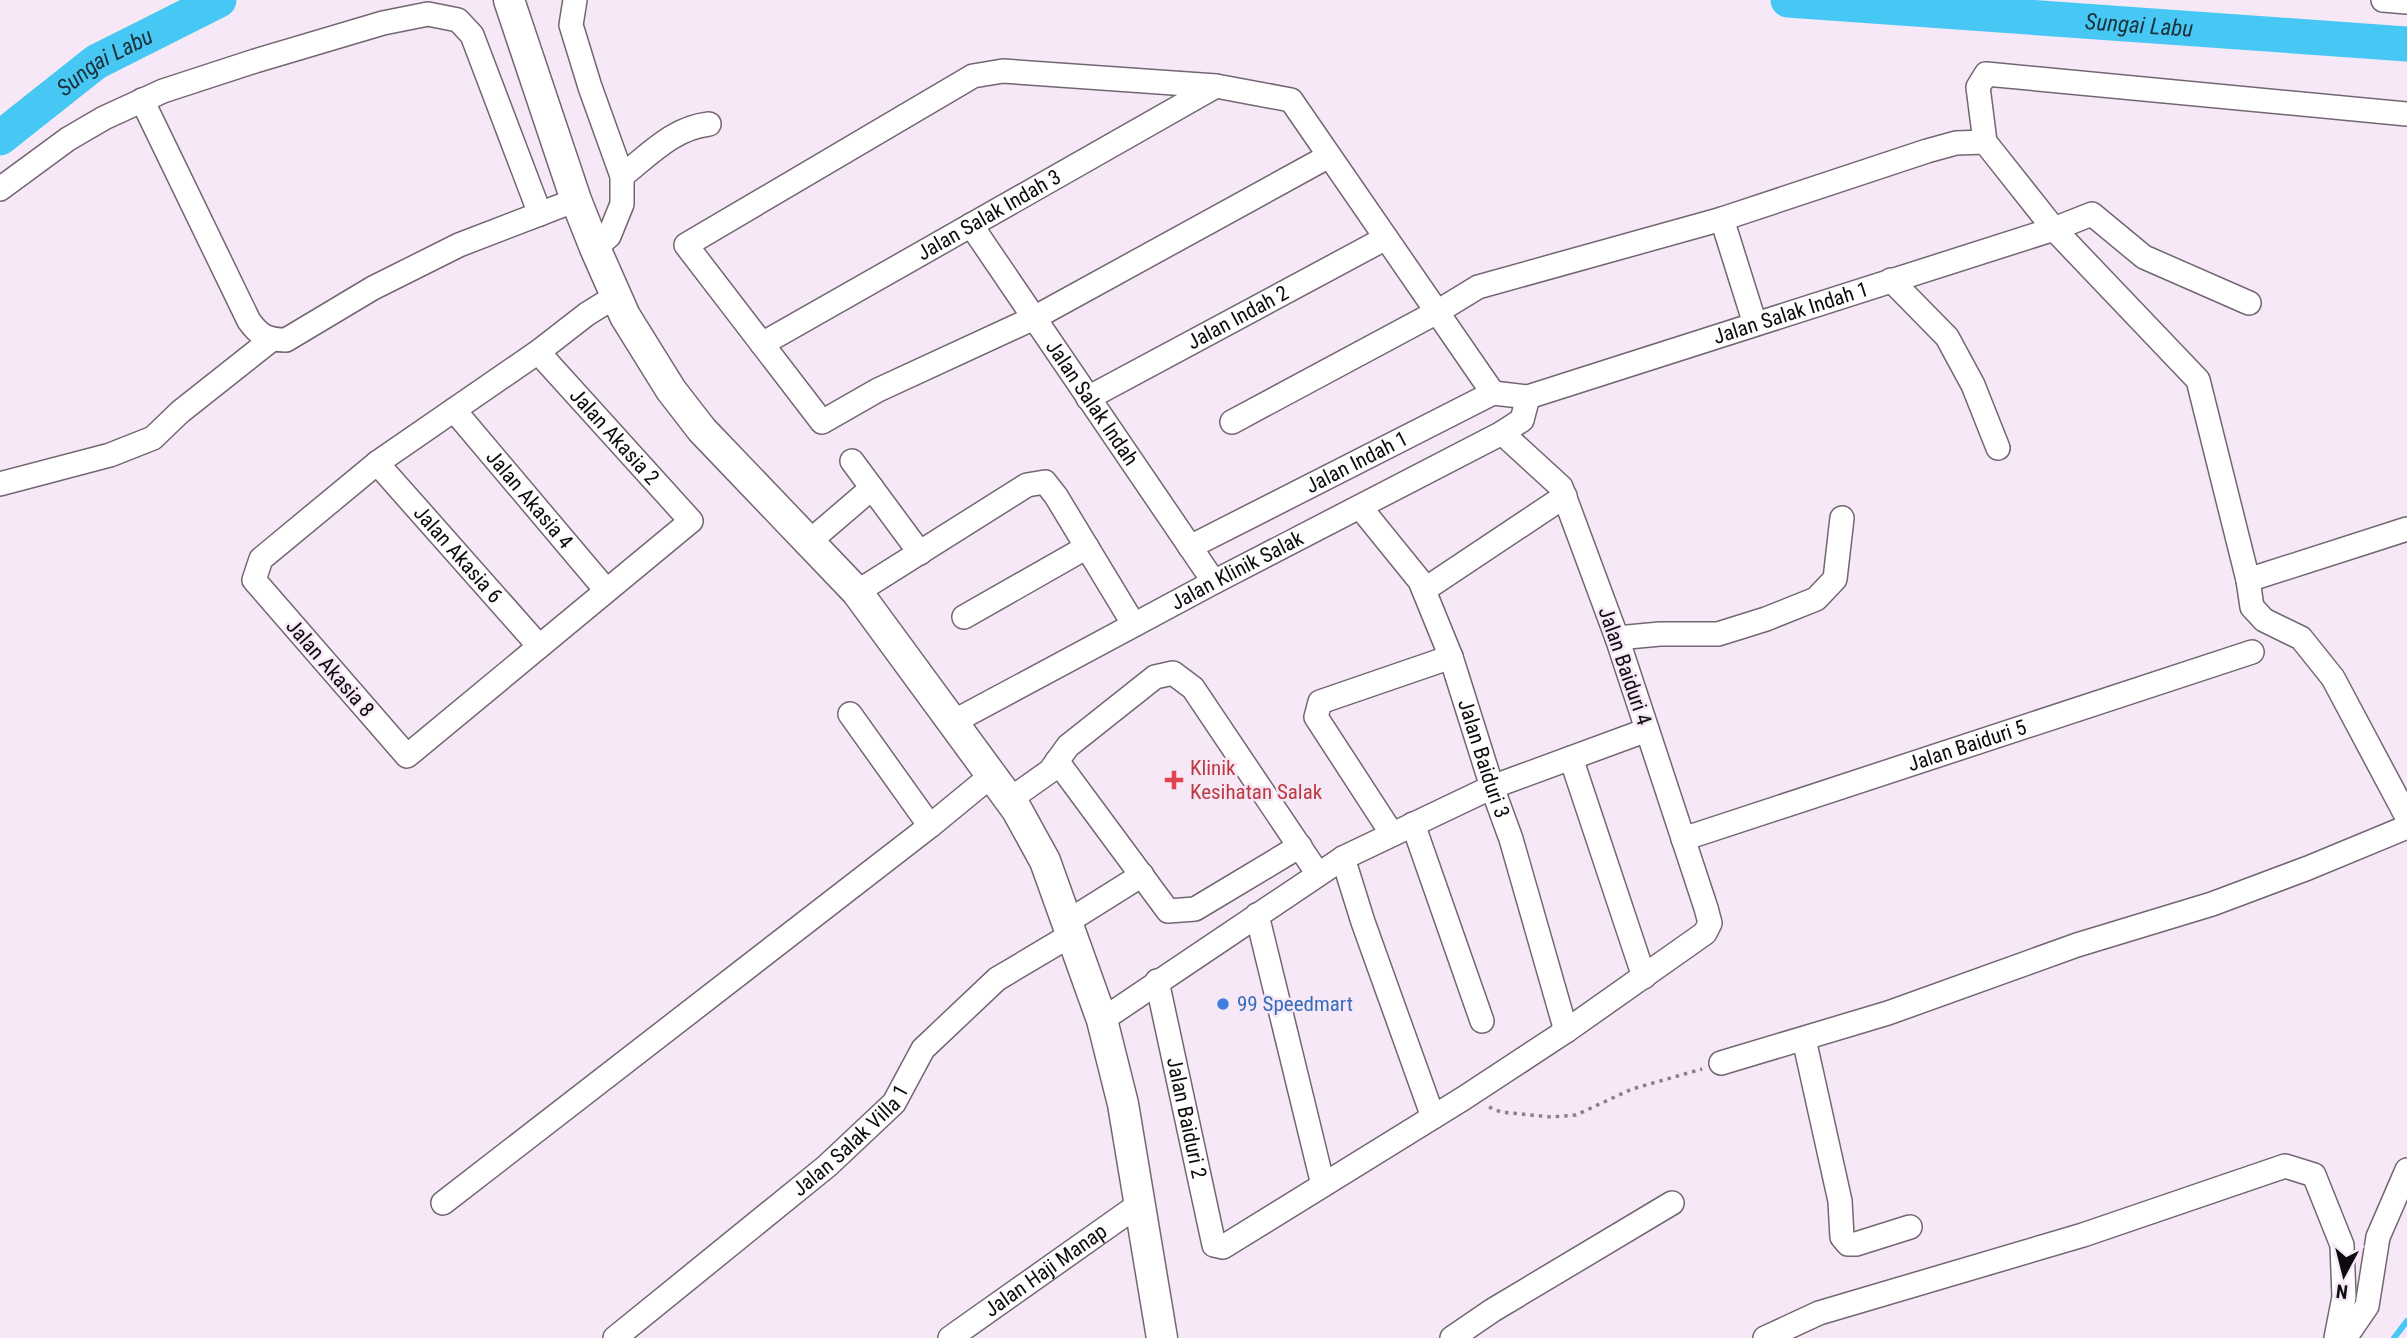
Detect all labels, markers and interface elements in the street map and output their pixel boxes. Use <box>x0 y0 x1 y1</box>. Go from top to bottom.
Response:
water label: Sungai Labu <box>2084 8 2194 43</box>
water label: Sungai Labu <box>51 23 158 102</box>
street label: Jalan Salak Indah 3 <box>913 165 1065 265</box>
street label: Jalan Salak Indah 1 <box>1710 277 1871 349</box>
street label: Jalan Indah 2 <box>1183 281 1293 354</box>
street label: Jalan Salak Indah <box>1041 336 1143 470</box>
street label: Jalan Akasia 2 <box>565 383 664 490</box>
street label: Jalan Indah 1 <box>1302 426 1412 498</box>
street label: Jalan Akasia 4 <box>481 445 578 554</box>
street label: Jalan Akasia 6 <box>409 501 507 608</box>
street label: Jalan Klinik Salak <box>1167 526 1308 615</box>
street label: Jalan Baiduri 4 <box>1594 604 1656 728</box>
street label: Jalan Akasia 8 <box>281 614 379 722</box>
street label: Jalan Baiduri 3 <box>1453 696 1514 821</box>
street label: Jalan Baiduri 5 <box>1905 715 2029 776</box>
place label: Klinik Kesihatan Salak <box>1190 756 1323 804</box>
marker: Klinik Kesihatan Salak <box>1164 770 1184 790</box>
place label: 99 Speedmart <box>1237 992 1353 1016</box>
marker: 99 Speedmart <box>1215 996 1231 1012</box>
street label: Jalan Baiduri 2 <box>1162 1055 1211 1181</box>
street label: Jalan Salak Villa 1 <box>788 1081 914 1201</box>
street label: Jalan Haji Manap <box>980 1219 1111 1322</box>
north arrow <box>2309 1240 2379 1310</box>
text: N <box>2335 1279 2349 1304</box>

